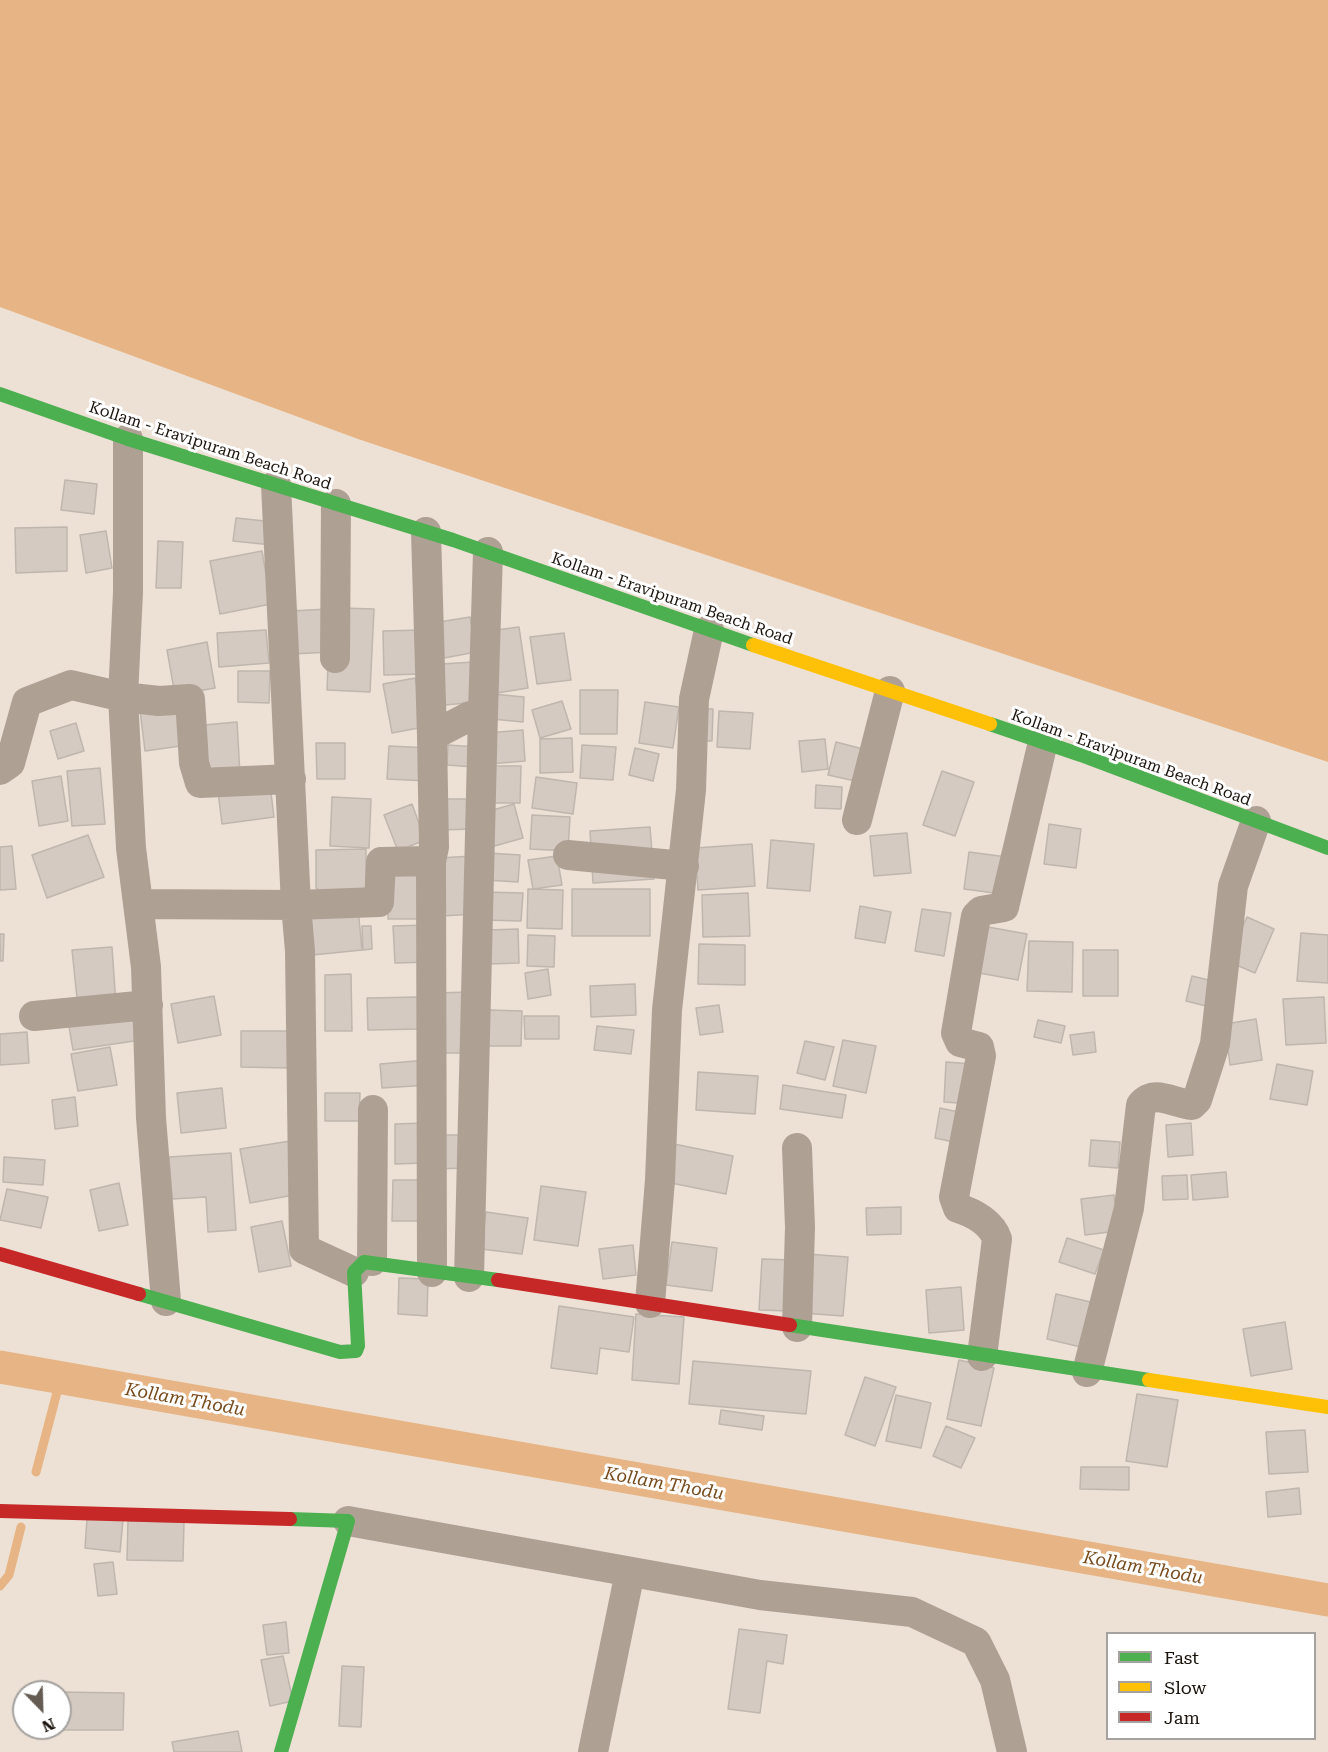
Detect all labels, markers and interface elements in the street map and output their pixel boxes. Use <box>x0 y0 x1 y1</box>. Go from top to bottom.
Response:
street label: Kollam - Eravipuram Beach Road <box>86 398 334 494</box>
street label: Kollam - Eravipuram Beach Road <box>549 549 795 649</box>
street label: Kollam - Eravipuram Beach Road <box>1009 706 1253 810</box>
water label: Kollam Thodu <box>124 1379 246 1421</box>
water label: Kollam Thodu <box>603 1463 725 1505</box>
water label: Kollam Thodu <box>1082 1547 1204 1589</box>
legend <box>1106 1632 1316 1740</box>
text: Fast <box>1164 1647 1199 1668</box>
text: Slow <box>1164 1677 1206 1698</box>
north arrow <box>12 1680 72 1740</box>
text: Jam <box>1164 1707 1200 1728</box>
text: N <box>39 1714 58 1736</box>

